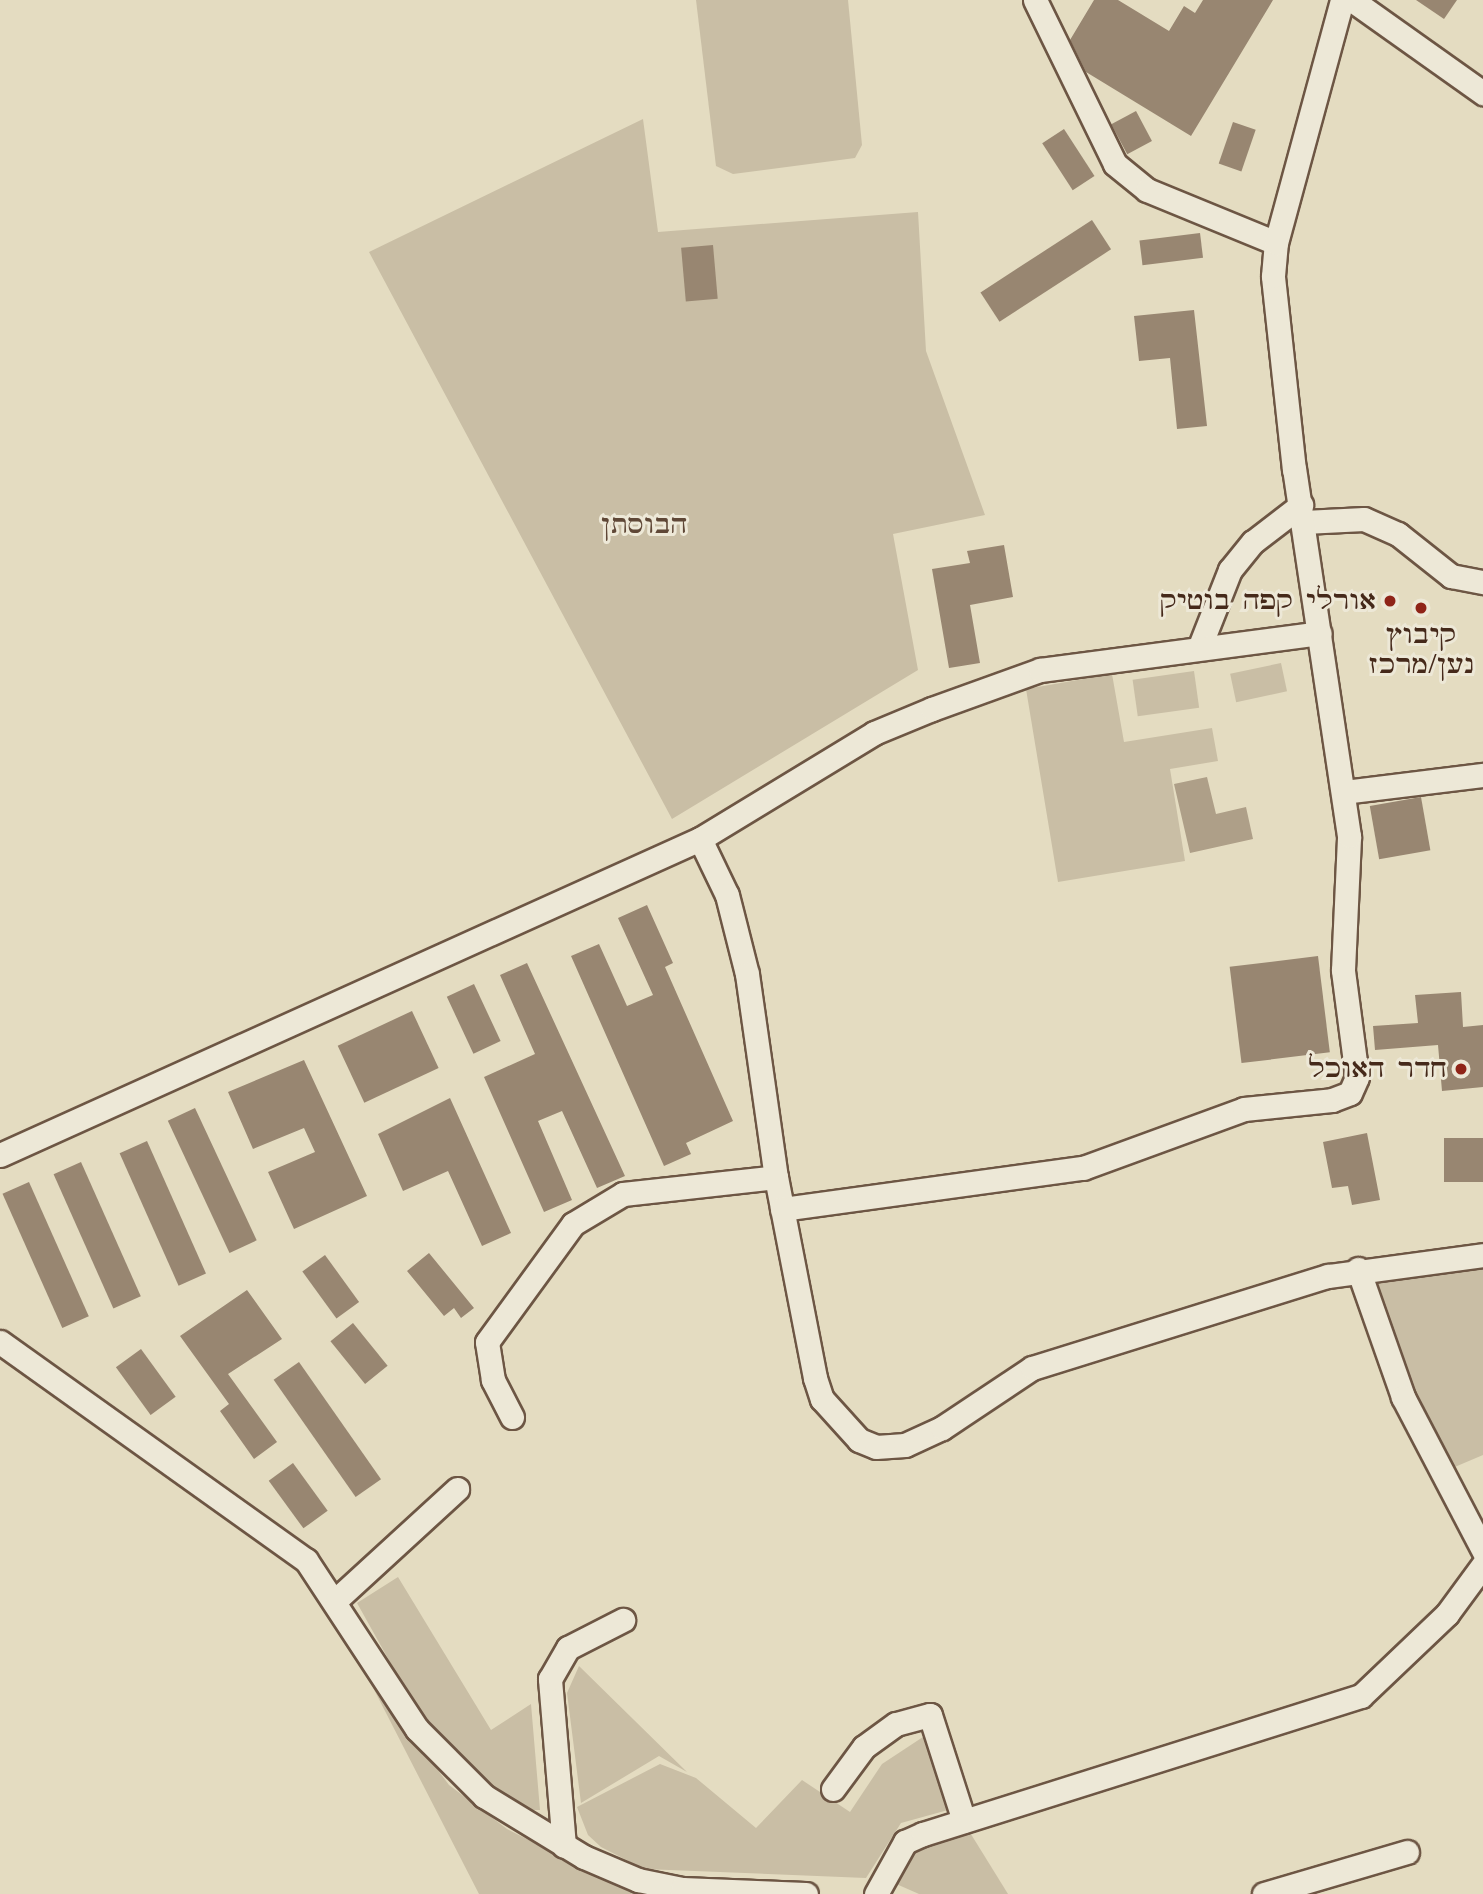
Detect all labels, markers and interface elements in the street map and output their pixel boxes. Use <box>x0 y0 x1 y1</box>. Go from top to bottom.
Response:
park label: הבוסתן <box>601 509 687 541</box>
place label: אורלי קפה בוטיק <box>1172 585 1376 617</box>
marker: אורלי קפה בוטיק <box>1382 593 1398 609</box>
marker: קיבוץ נען/מרכז <box>1413 600 1429 616</box>
place label: קיבוץ נען/מרכז <box>1368 619 1474 680</box>
place label: חדר האוכל <box>1314 1053 1447 1085</box>
marker: חדר האוכל <box>1453 1061 1469 1077</box>

